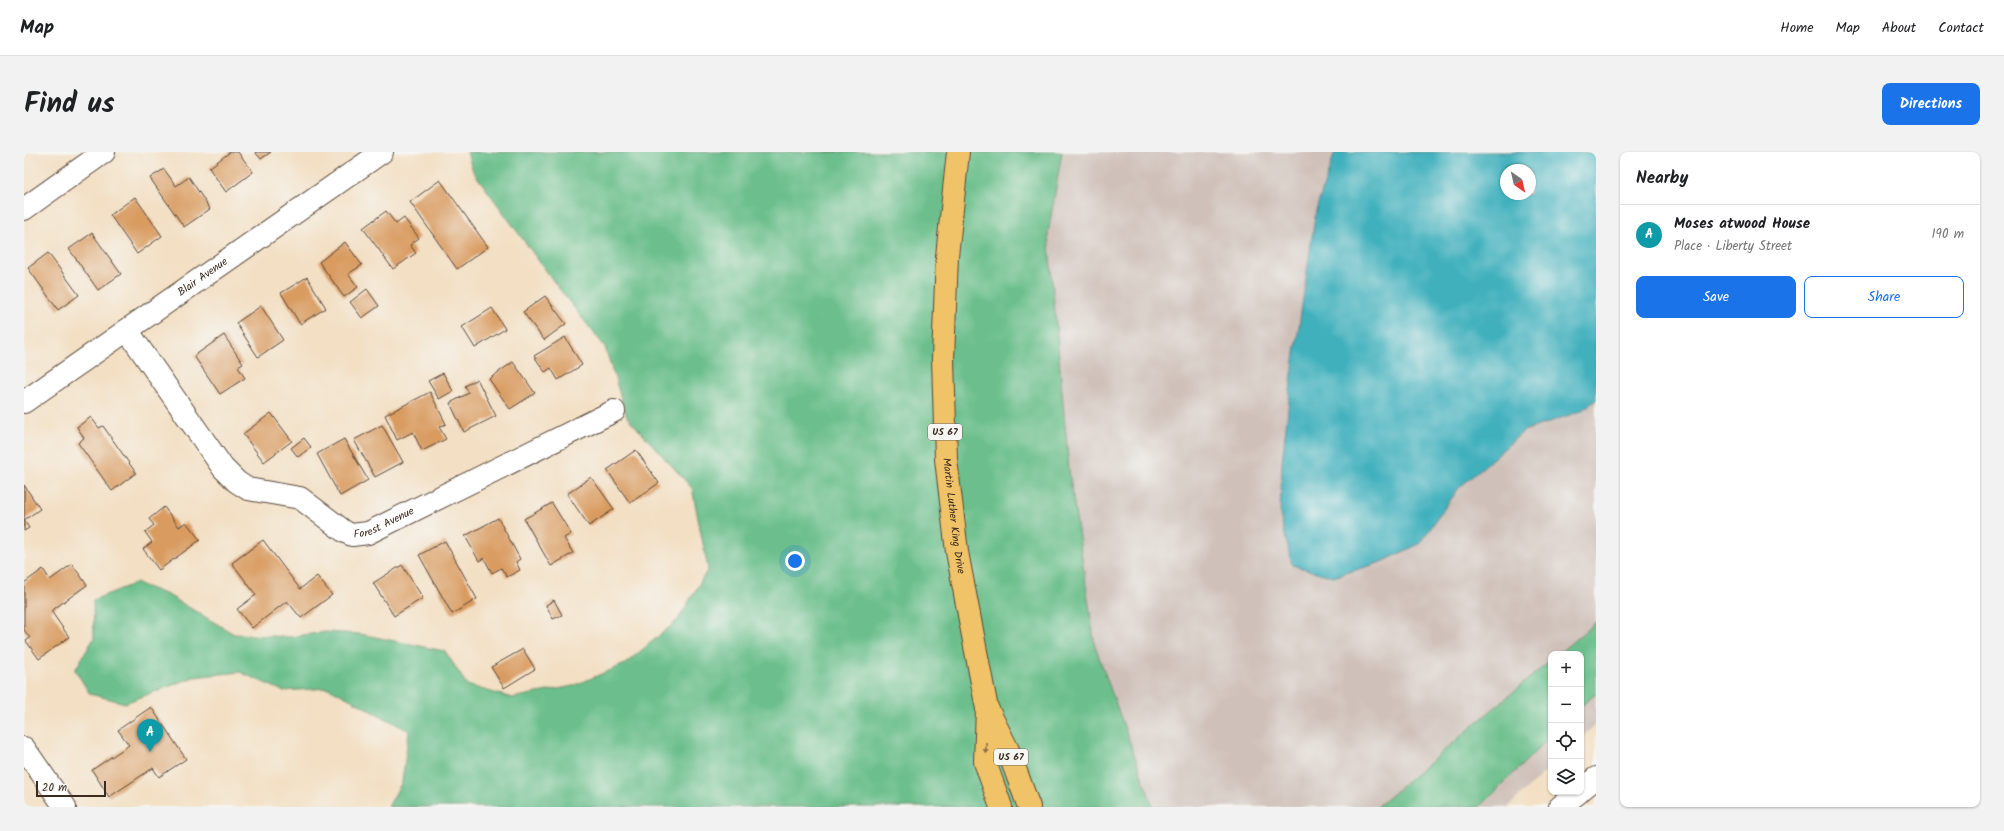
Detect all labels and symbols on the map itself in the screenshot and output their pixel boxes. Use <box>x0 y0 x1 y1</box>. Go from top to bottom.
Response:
north arrow <box>1500 164 1536 200</box>
street label: Blair Avenue <box>174 253 232 301</box>
road number: US 67 <box>928 424 962 440</box>
street label: Martin Luther King Drive <box>937 457 970 575</box>
street label: Forest Avenue <box>353 502 417 544</box>
your location <box>785 551 805 571</box>
pin: A <box>137 719 163 752</box>
one-way arrow <box>982 742 989 754</box>
road number: US 67 <box>994 749 1028 765</box>
scale bar <box>36 779 106 798</box>

